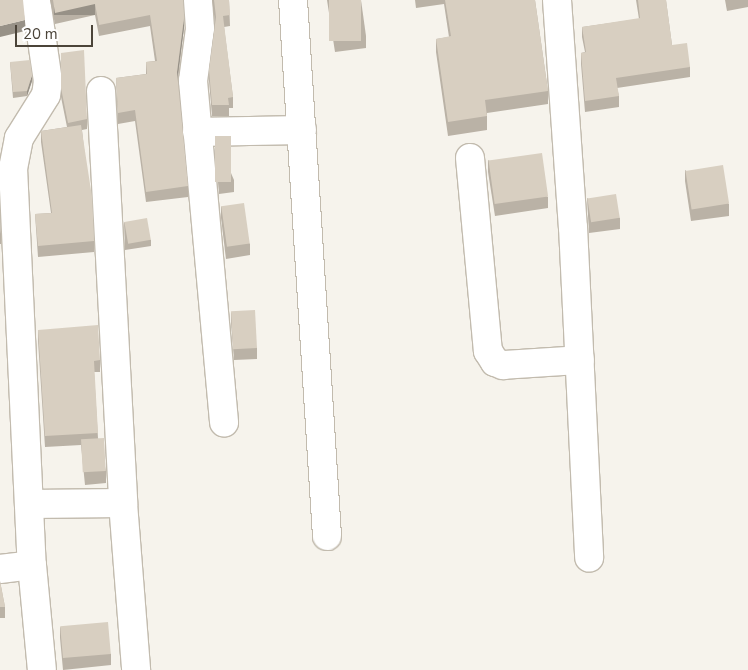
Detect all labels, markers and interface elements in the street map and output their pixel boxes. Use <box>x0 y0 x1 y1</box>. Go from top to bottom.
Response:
scale bar <box>18 15 95 47</box>
text: 20 m <box>23 24 58 44</box>

